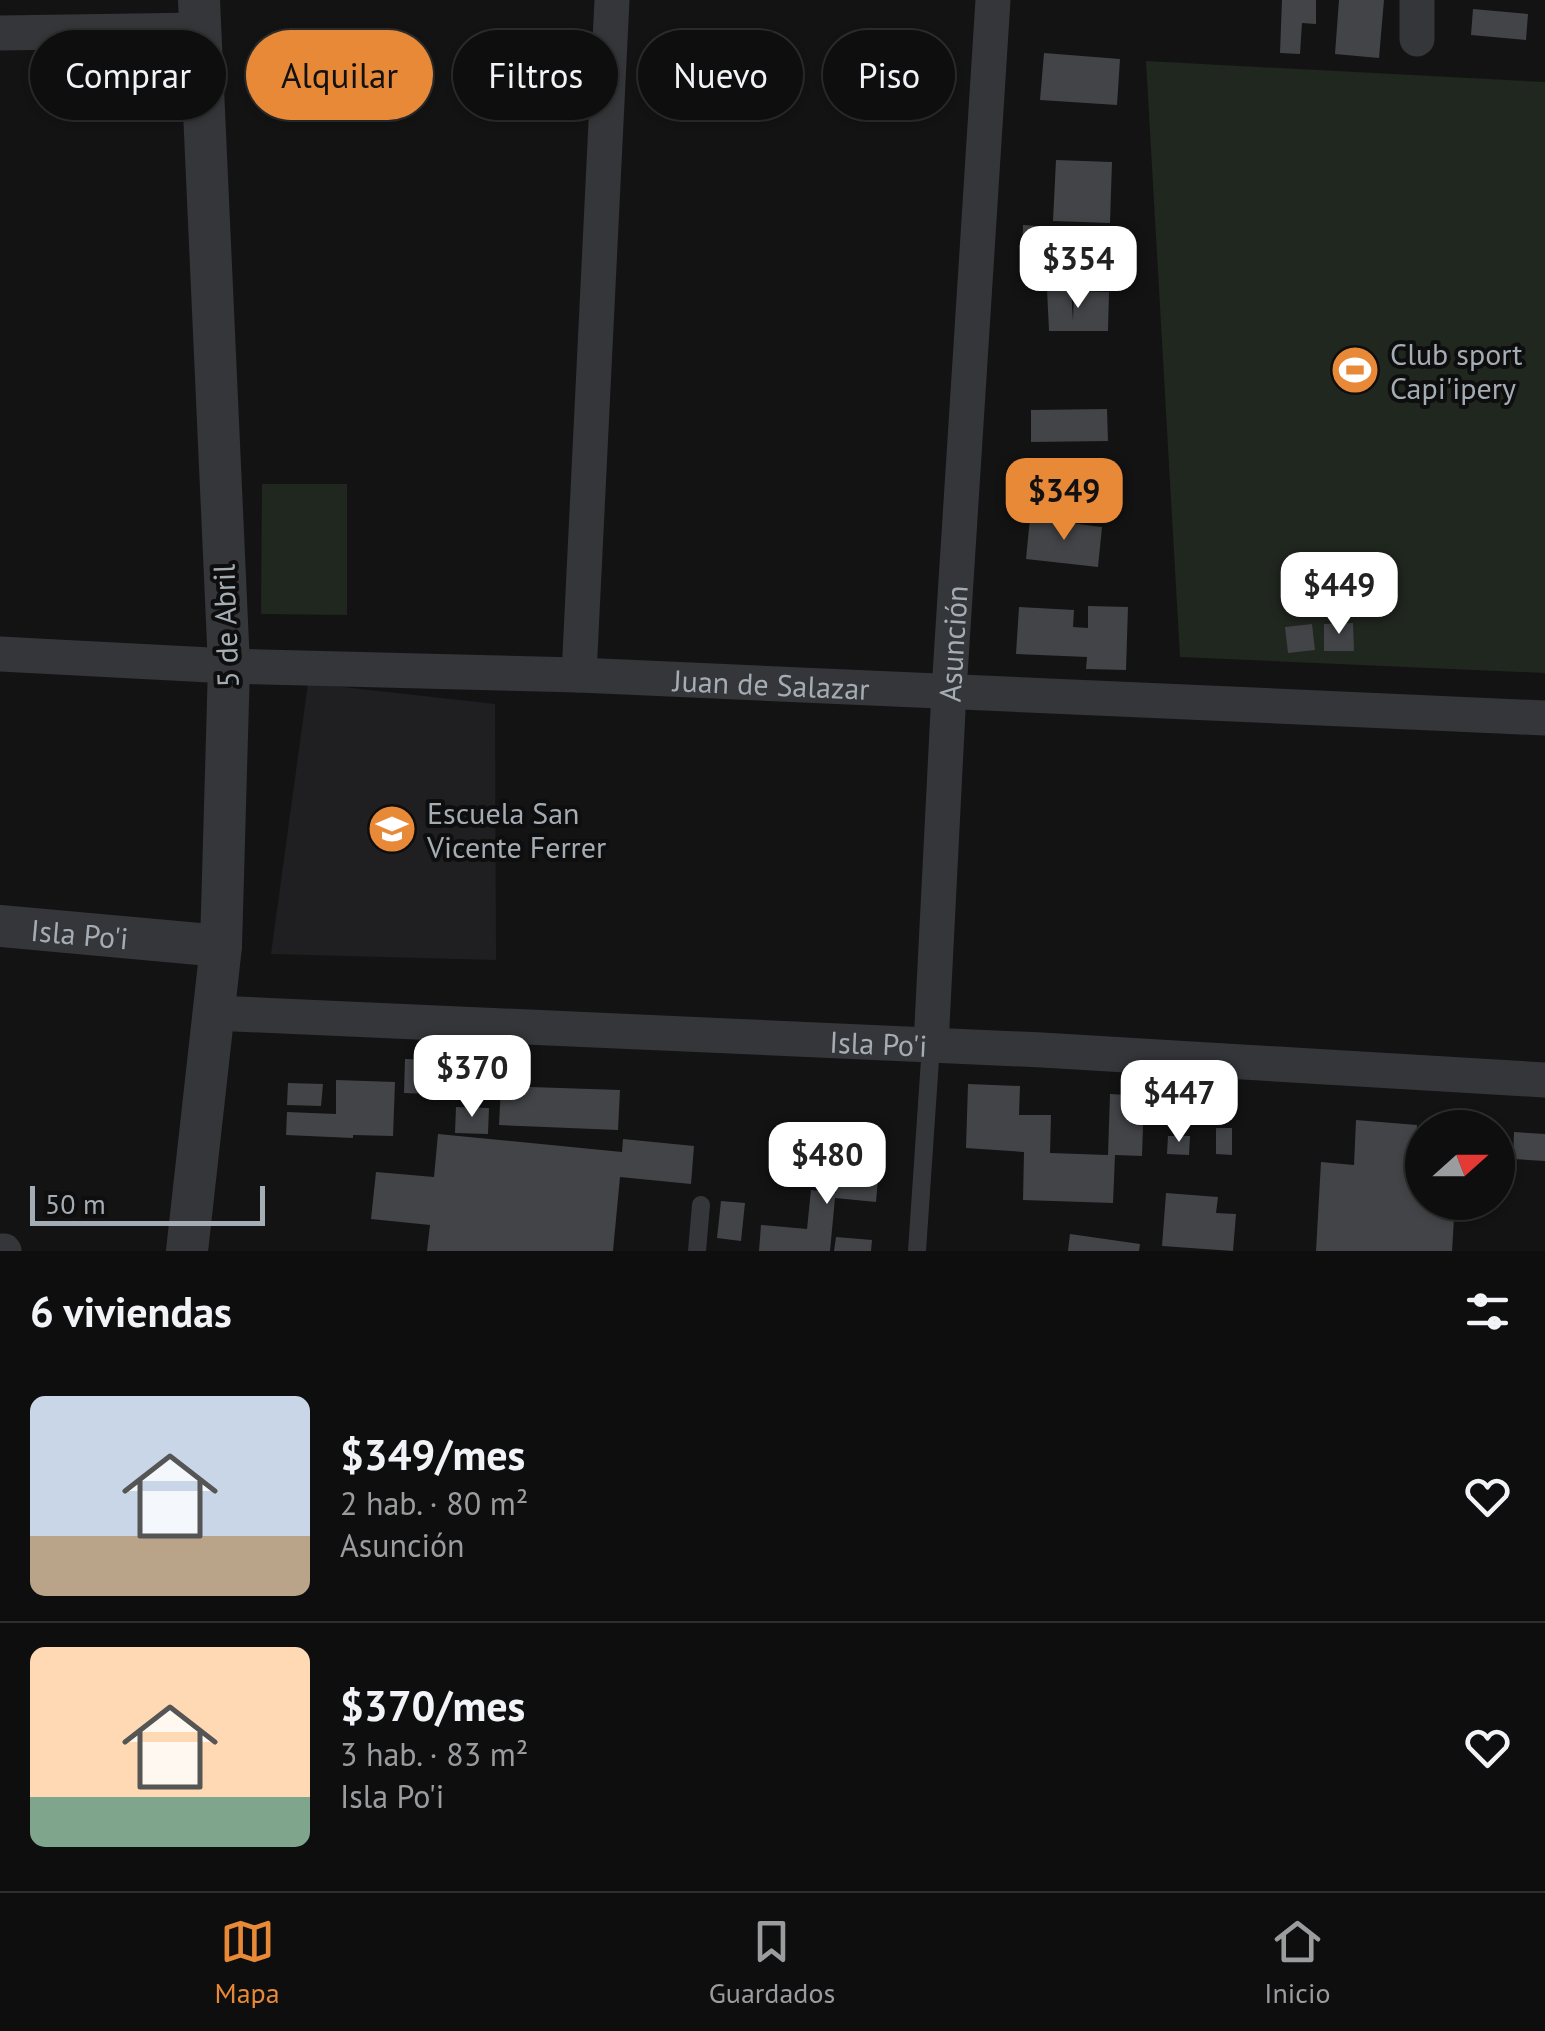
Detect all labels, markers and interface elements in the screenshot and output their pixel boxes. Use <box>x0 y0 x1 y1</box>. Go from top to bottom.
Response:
chip: Comprar <box>30 30 226 120</box>
chip: Alquilar <box>246 30 433 120</box>
chip: Filtros <box>453 30 618 120</box>
chip: Nuevo <box>638 30 803 120</box>
chip: Piso <box>823 30 955 120</box>
pin: $354 <box>1019 226 1137 311</box>
text: $354 <box>1042 237 1114 279</box>
place label: Club sport Capi'ipery <box>1390 334 1522 407</box>
sports icon: Club sport Capi'ipery <box>1329 344 1381 396</box>
pin: $349 <box>1005 458 1123 543</box>
text: $349 <box>1028 469 1100 511</box>
pin: $449 <box>1280 552 1398 637</box>
street label: 5 de Abril <box>203 563 247 688</box>
text: $449 <box>1303 563 1375 605</box>
street label: Asunción <box>929 584 975 703</box>
street label: Juan de Salazar <box>670 660 870 707</box>
place label: Escuela San Vicente Ferrer <box>426 793 606 866</box>
school or university icon: Escuela San Vicente Ferrer <box>366 803 418 855</box>
street label: Isla Po'i <box>29 909 130 957</box>
street label: Isla Po'i <box>829 1021 928 1064</box>
pin: $370 <box>413 1035 531 1120</box>
text: $370 <box>436 1046 508 1088</box>
pin: $447 <box>1120 1060 1238 1145</box>
text: $447 <box>1143 1071 1215 1113</box>
north arrow <box>1405 1110 1515 1220</box>
map controls <box>1405 1110 1515 1220</box>
pin: $480 <box>768 1122 886 1207</box>
text: $480 <box>791 1133 863 1175</box>
scale bar <box>30 1181 265 1226</box>
text: 50 m <box>45 1185 106 1222</box>
text: 6 viviendas <box>30 1284 232 1339</box>
icon: filters <box>1460 1284 1515 1339</box>
text: $349/mes <box>340 1427 525 1482</box>
icon: home <box>110 1436 230 1556</box>
icon: heart <box>1460 1469 1515 1524</box>
text: 2 hab. · 80 m² <box>340 1482 528 1524</box>
text: Asunción <box>340 1524 465 1566</box>
text: $370/mes <box>340 1678 525 1733</box>
icon: home <box>110 1687 230 1807</box>
icon: heart <box>1460 1720 1515 1775</box>
text: 3 hab. · 83 m² <box>340 1733 528 1775</box>
text: Isla Po'i <box>340 1775 444 1817</box>
tab: Mapa <box>215 1914 280 2011</box>
tab: Guardados <box>709 1914 835 2011</box>
tab: Inicio <box>1264 1914 1330 2011</box>

